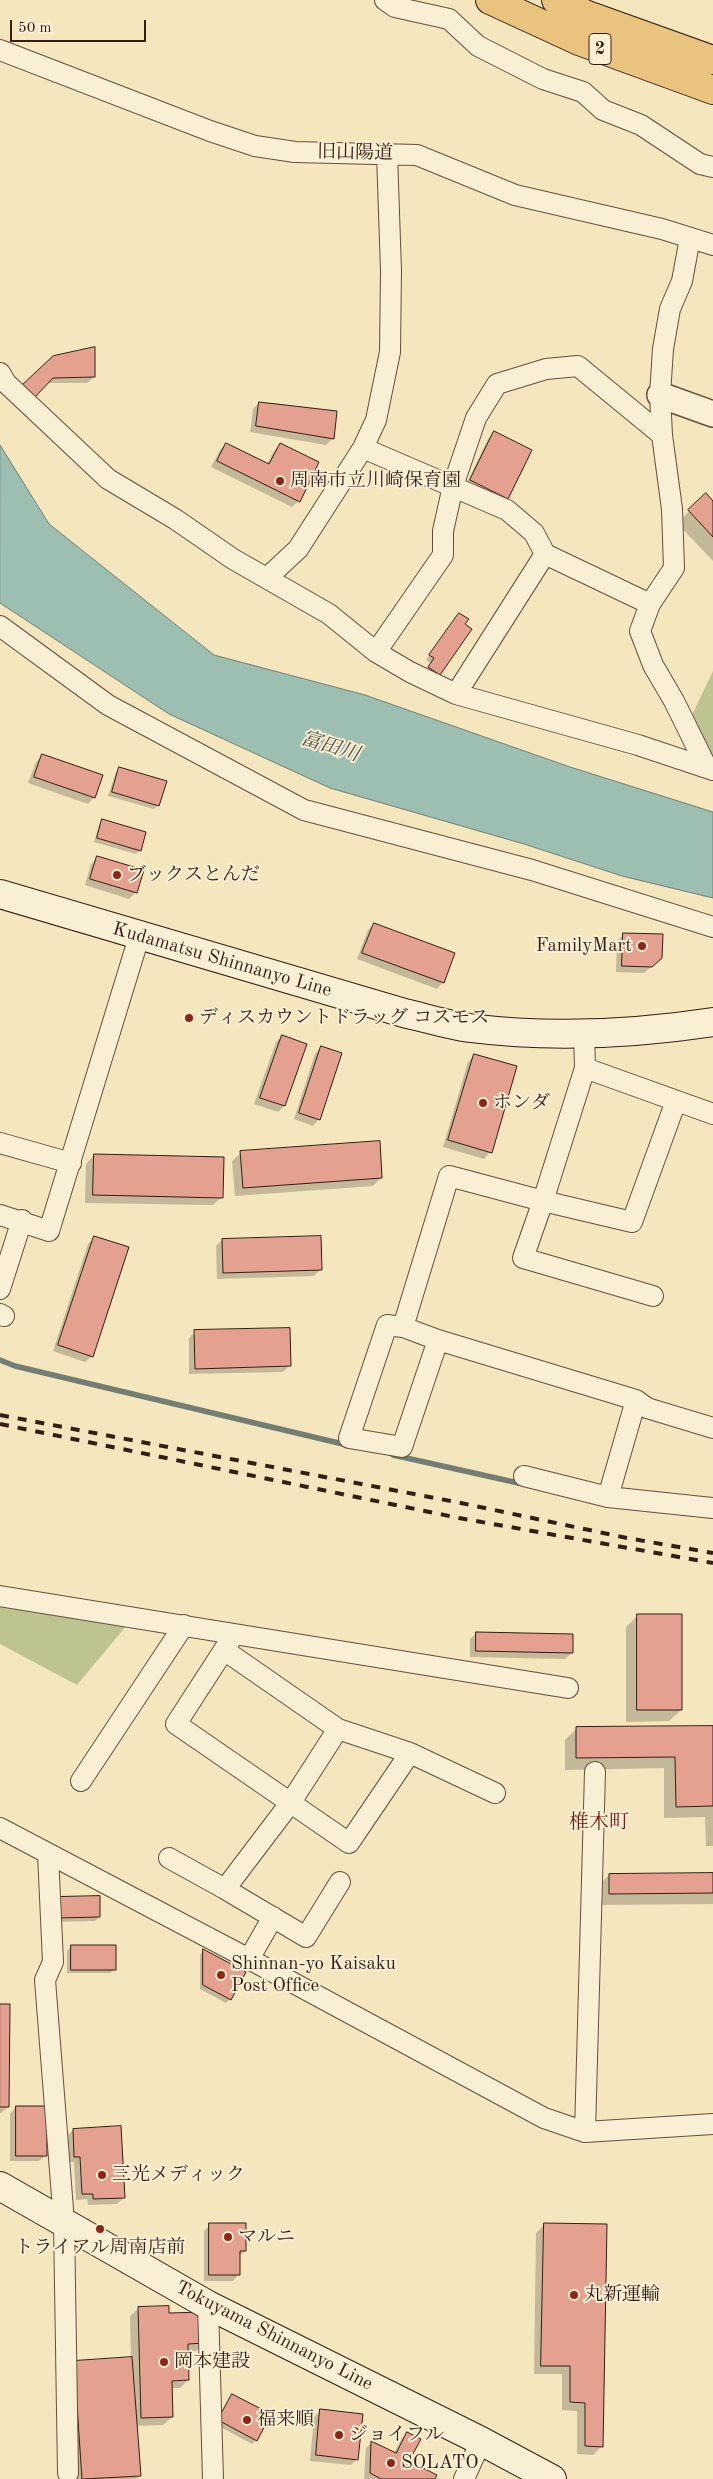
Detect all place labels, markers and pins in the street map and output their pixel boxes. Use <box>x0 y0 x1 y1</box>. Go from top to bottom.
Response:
place label: 周南市立川崎保育園 <box>290 470 461 492</box>
marker: 周南市立川崎保育園 <box>274 475 286 487</box>
place label: ブックスとんだ <box>127 864 260 886</box>
marker: ブックスとんだ <box>111 869 123 881</box>
place label: FamilyMart <box>536 935 632 957</box>
marker: FamilyMart <box>636 940 648 952</box>
place label: ディスカウントドラッグ コスモス <box>199 1007 489 1029</box>
marker: ディスカウントドラッグ コスモス <box>183 1012 195 1024</box>
place label: ホンダ <box>493 1092 550 1114</box>
marker: ホンダ <box>477 1097 489 1109</box>
place label: Shinnan-yo Kaisaku Post Office <box>231 1953 396 1997</box>
marker: Shinnan-yo Kaisaku Post Office <box>215 1969 227 1981</box>
place label: 三光メディック <box>112 2164 245 2186</box>
marker: 三光メディック <box>96 2169 108 2181</box>
marker: トライアル周南店前 <box>94 2223 106 2235</box>
place label: マルニ <box>238 2226 295 2248</box>
marker: マルニ <box>222 2231 234 2243</box>
place label: トライアル周南店前 <box>15 2237 185 2259</box>
place label: 丸新運輸 <box>584 2284 660 2306</box>
marker: 丸新運輸 <box>568 2289 580 2301</box>
place label: 岡本建設 <box>174 2351 250 2373</box>
marker: 岡本建設 <box>158 2356 170 2368</box>
place label: 福来順 <box>257 2409 314 2431</box>
marker: 福来順 <box>241 2414 253 2426</box>
place label: ジョイフル <box>349 2424 444 2446</box>
marker: ジョイフル <box>333 2429 345 2441</box>
place label: SOLATO <box>401 2452 479 2474</box>
marker: SOLATO <box>385 2457 397 2469</box>

